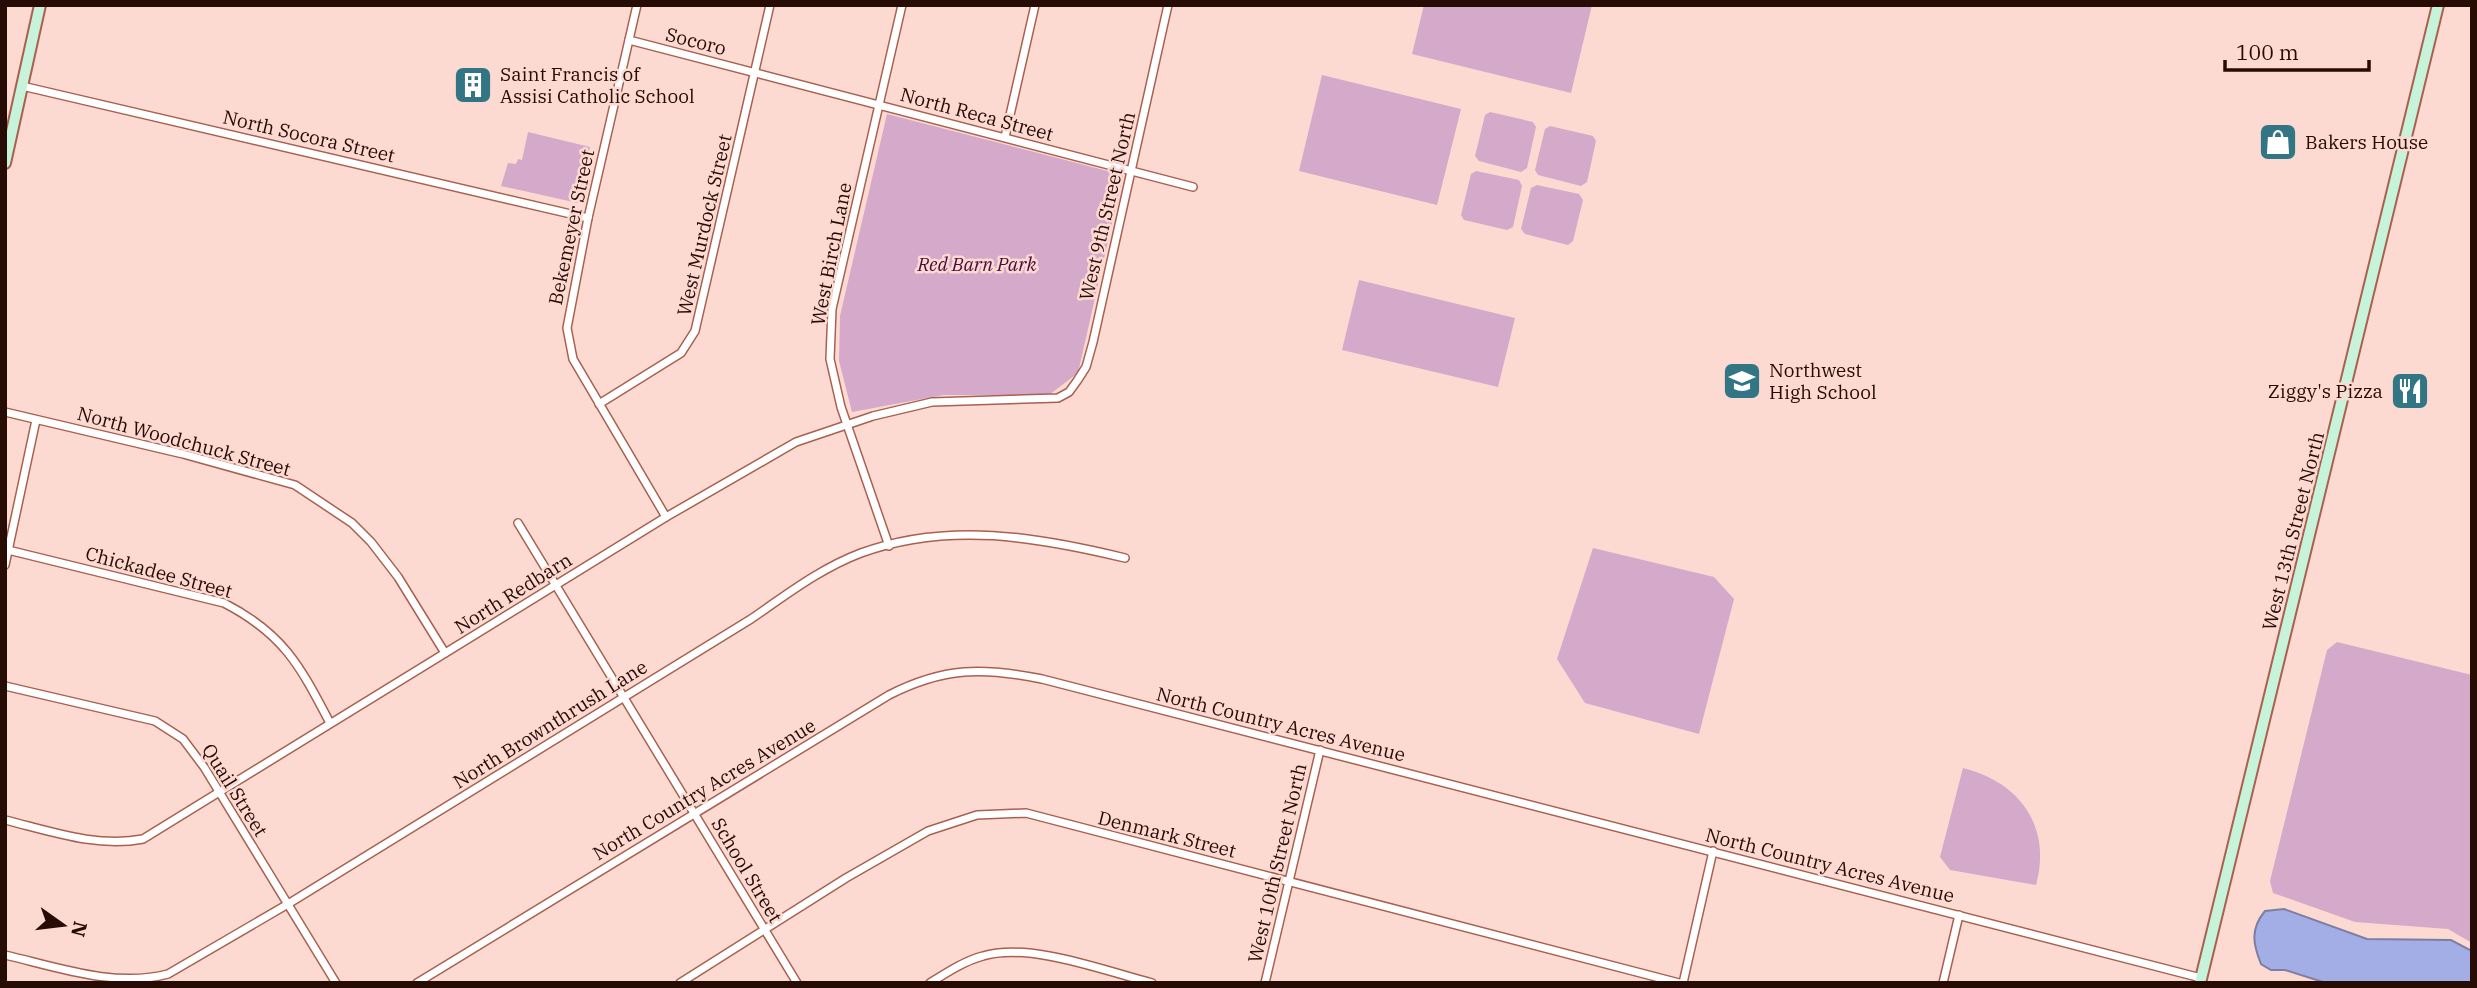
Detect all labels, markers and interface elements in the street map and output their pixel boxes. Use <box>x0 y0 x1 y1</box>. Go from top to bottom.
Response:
street label: Socoro <box>663 22 729 60</box>
scale bar <box>2225 28 2368 72</box>
text: 100 m <box>2236 38 2299 66</box>
place label: Saint Francis of Assisi Catholic School <box>500 62 695 108</box>
building icon: Saint Francis of Assisi Catholic School <box>452 64 494 106</box>
street label: North Reca Street <box>898 82 1056 146</box>
street label: North Socora Street <box>221 105 398 168</box>
street label: West 9th Street North <box>1074 109 1140 303</box>
shop icon: Bakers House <box>2257 121 2299 163</box>
place label: Bakers House <box>2305 130 2428 154</box>
street label: West Murdock Street <box>671 131 737 318</box>
street label: Bekemeyer Street <box>543 147 599 307</box>
street label: West Birch Lane <box>805 180 857 328</box>
park label: Red Barn Park <box>916 252 1037 276</box>
place label: Northwest High School <box>1769 358 1877 404</box>
school or university icon: Northwest High School <box>1721 360 1763 402</box>
restaurant icon: Ziggy's Pizza <box>2389 370 2431 412</box>
place label: Ziggy's Pizza <box>2268 379 2383 403</box>
street label: North Woodchuck Street <box>75 401 294 481</box>
street label: West 13th Street North <box>2257 429 2329 633</box>
street label: Chickadee Street <box>83 541 235 603</box>
street label: North Redbarn <box>450 547 576 639</box>
street label: North Brownthrush Lane <box>449 654 651 794</box>
street label: North Country Acres Avenue <box>1154 681 1408 767</box>
street label: North Country Acres Avenue <box>588 713 820 865</box>
street label: Quail Street <box>197 739 273 841</box>
street label: West 10th Street North <box>1242 761 1312 965</box>
street label: Denmark Street <box>1095 805 1239 863</box>
street label: School Street <box>706 813 788 927</box>
street label: North Country Acres Avenue <box>1703 822 1957 908</box>
north arrow <box>28 890 98 960</box>
text: N <box>66 919 93 939</box>

